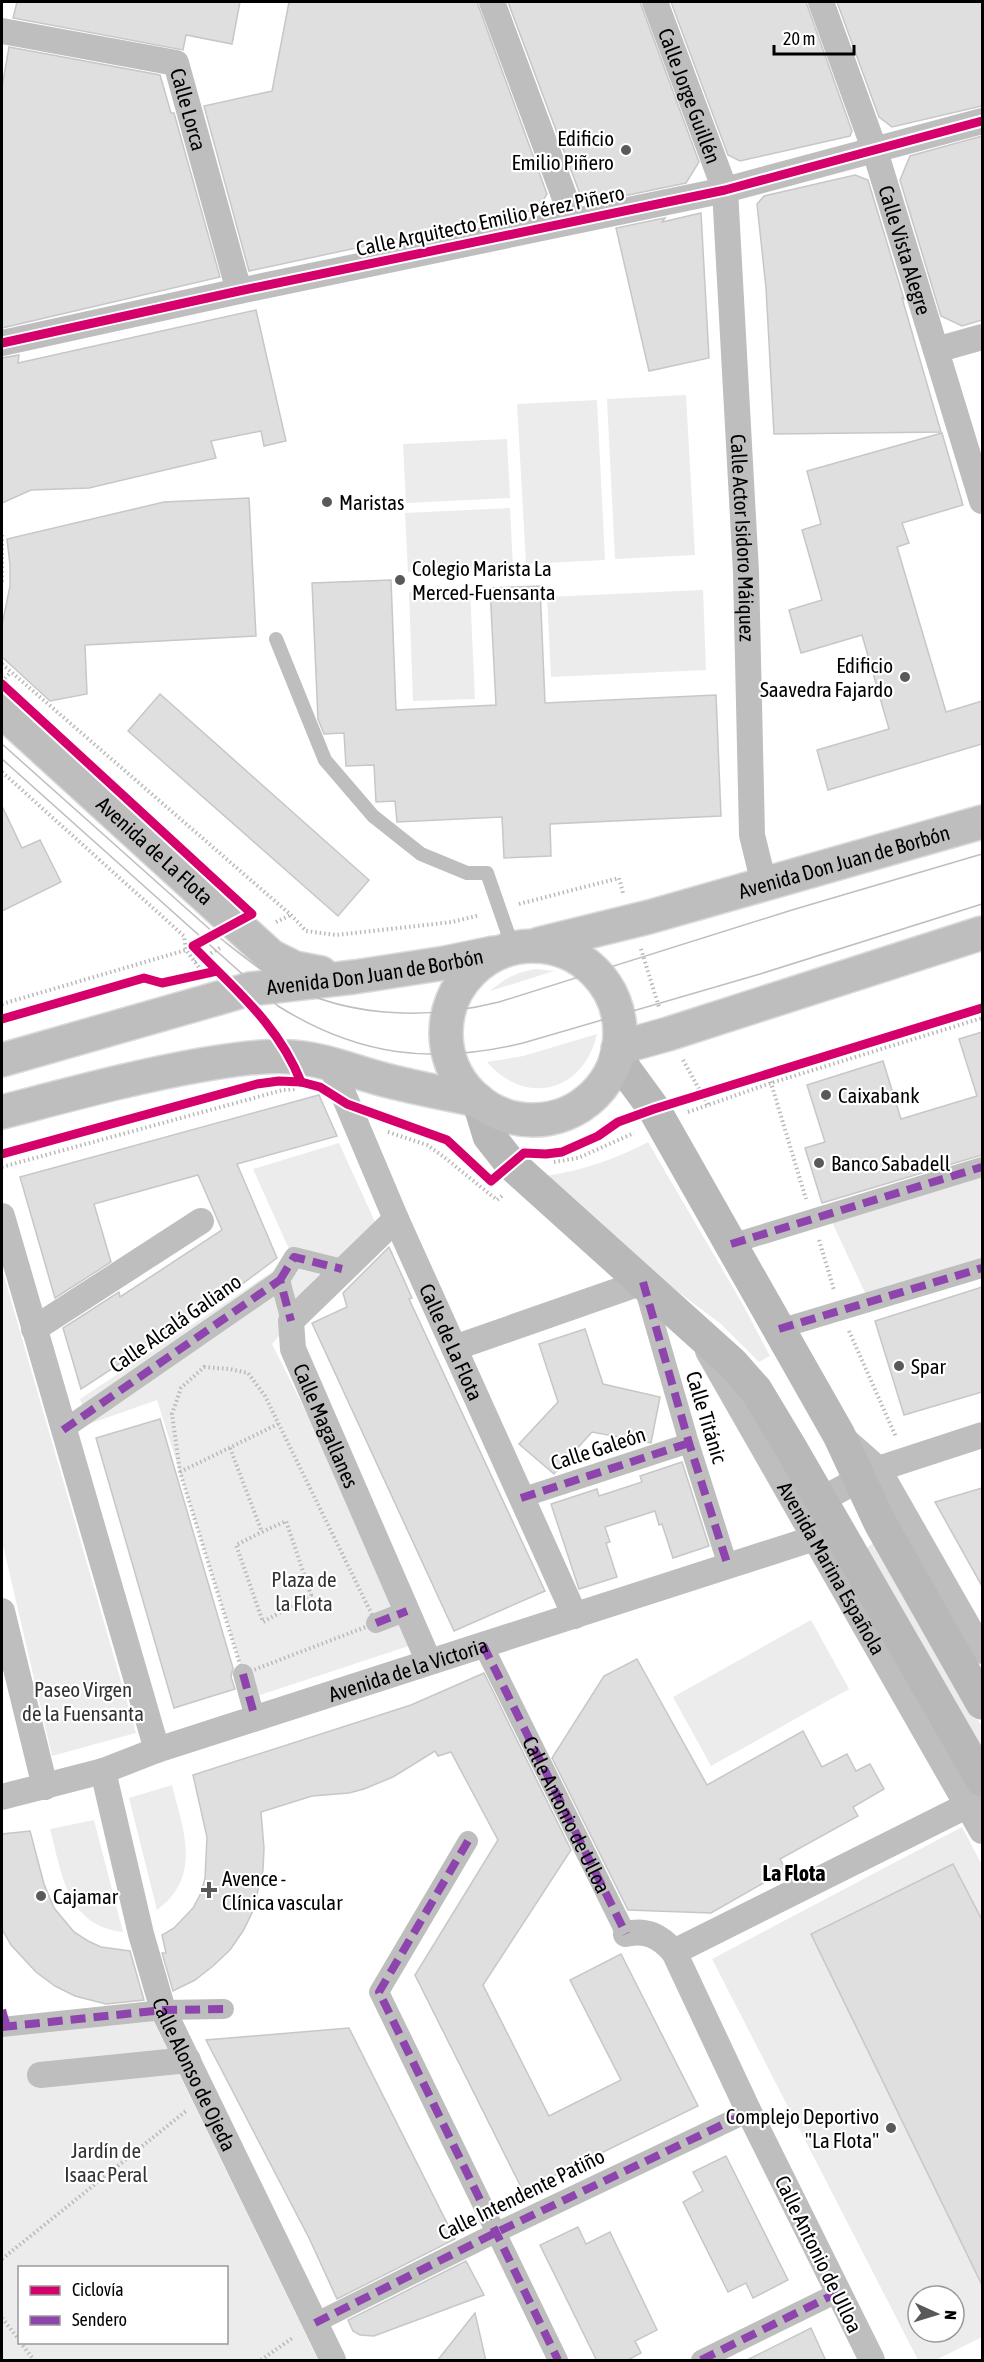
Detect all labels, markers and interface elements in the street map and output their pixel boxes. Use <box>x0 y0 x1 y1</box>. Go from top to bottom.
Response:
scale bar <box>774 18 854 56</box>
street label: Calle Jorge Guillén <box>654 25 726 167</box>
text: 20 m <box>783 28 815 49</box>
street label: Calle Lorca <box>166 65 212 153</box>
place label: Edificio Emilio Piñero <box>511 126 614 174</box>
marker: Edificio Emilio Piñero <box>619 143 633 157</box>
street label: Calle Arquitecto Emilio Pérez Piñero <box>354 180 626 260</box>
street label: Calle Vista Alegre <box>874 182 936 318</box>
street label: Calle Actor Isidoro Máiquez <box>726 433 760 642</box>
place label: Maristas <box>339 490 405 514</box>
marker: Maristas <box>320 495 334 509</box>
place label: Colegio Marista La Merced-Fuensanta <box>412 556 556 604</box>
marker: Colegio Marista La Merced-Fuensanta <box>393 573 407 587</box>
place label: Edificio Saavedra Fajardo <box>760 653 893 701</box>
marker: Edificio Saavedra Fajardo <box>898 670 912 684</box>
street label: Avenida de La Flota <box>92 791 218 909</box>
street label: Avenida Don Juan de Borbón <box>735 820 952 903</box>
street label: Avenida Don Juan de Borbón <box>265 943 485 999</box>
place label: Caixabank <box>838 1083 919 1107</box>
marker: Caixabank <box>819 1088 833 1102</box>
place label: Banco Sabadell <box>831 1151 951 1175</box>
marker: Banco Sabadell <box>812 1156 826 1170</box>
street label: Calle Alcalá Galiano <box>105 1269 245 1377</box>
street label: Calle de La Flota <box>415 1280 488 1404</box>
place label: Spar <box>911 1354 947 1378</box>
marker: Spar <box>892 1359 906 1373</box>
street label: Calle Magallanes <box>289 1360 364 1491</box>
street label: Calle Titánic <box>682 1368 732 1466</box>
street label: Calle Galeón <box>548 1421 648 1475</box>
street label: Avenida Marina Española <box>773 1477 891 1659</box>
park label: Plaza de la Flota <box>271 1567 337 1615</box>
street label: Avenida de la Victoria <box>325 1632 491 1706</box>
park label: Paseo Virgen de la Fuensanta <box>22 1677 144 1725</box>
street label: Calle Antonio de Ulloa <box>518 1732 616 1897</box>
district label: La Flota <box>762 1860 826 1886</box>
place label: Avence - Clínica vascular <box>222 1866 343 1914</box>
marker: Avence - Clínica vascular <box>200 1881 218 1899</box>
place label: Cajamar <box>53 1884 119 1908</box>
marker: Cajamar <box>34 1889 48 1903</box>
street label: Calle Alonso de Ojeda <box>148 1995 242 2155</box>
place label: Complejo Deportivo "La Flota" <box>726 2104 879 2152</box>
marker: Complejo Deportivo "La Flota" <box>884 2121 898 2135</box>
park label: Jardín de Isaac Peral <box>64 2138 148 2186</box>
street label: Calle Intendente Patiño <box>434 2143 608 2245</box>
street label: Calle Antonio de Ulloa <box>771 2172 867 2336</box>
legend <box>18 2266 228 2344</box>
text: Ciclovía <box>72 2279 124 2300</box>
north arrow <box>906 2284 966 2344</box>
text: Sendero <box>72 2309 127 2330</box>
text: N <box>942 2310 960 2320</box>

